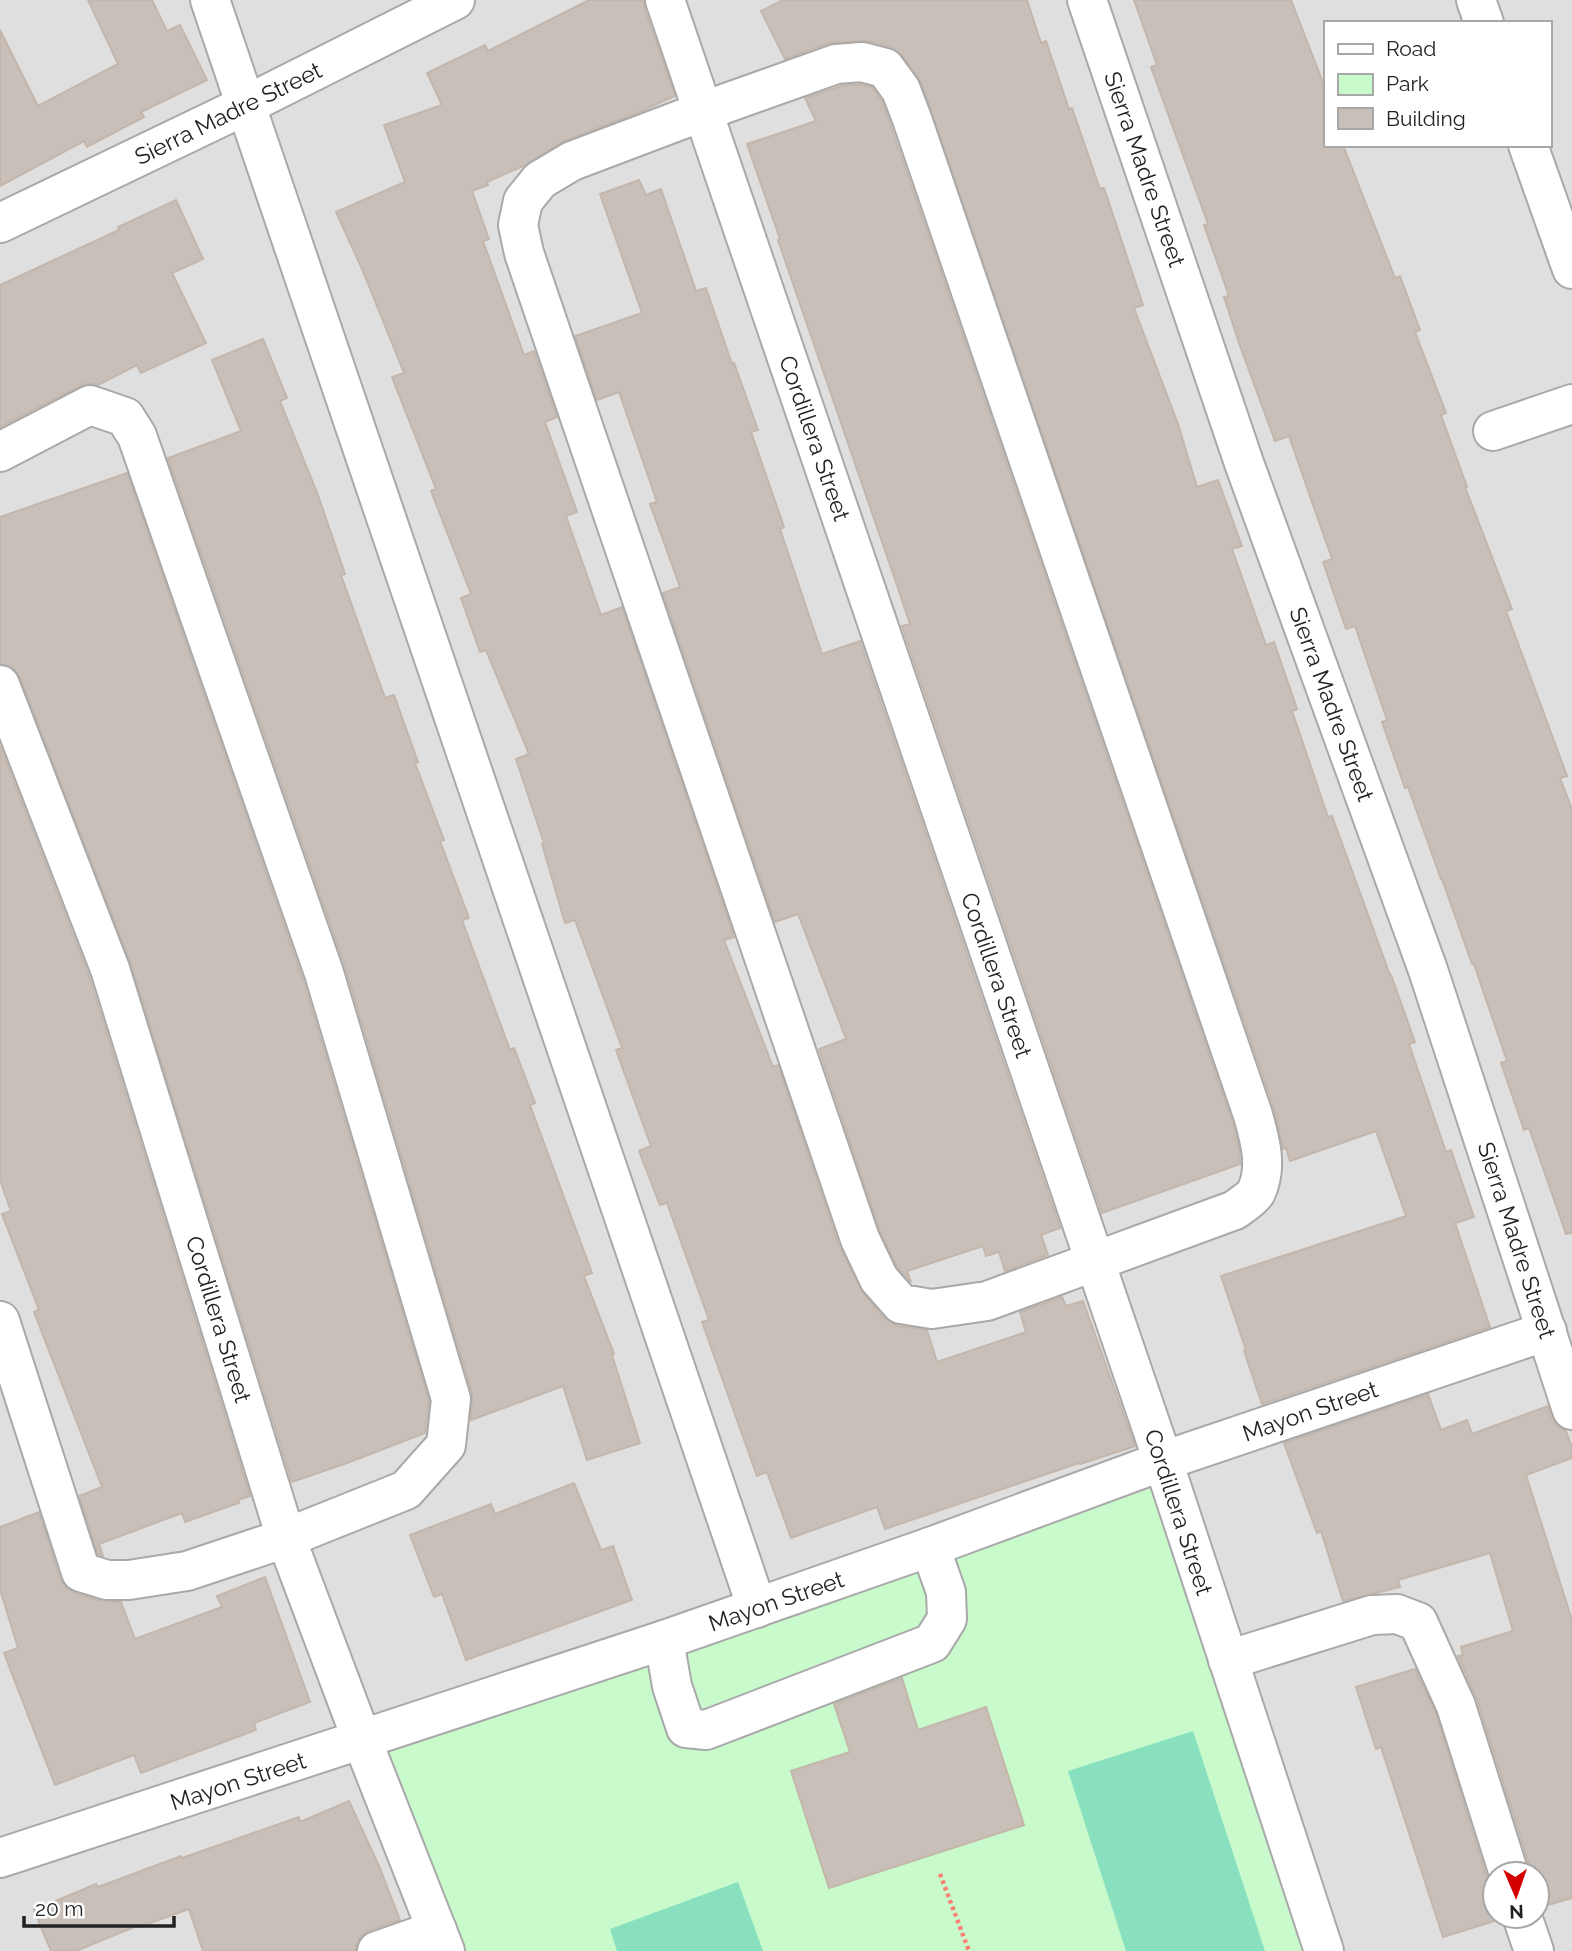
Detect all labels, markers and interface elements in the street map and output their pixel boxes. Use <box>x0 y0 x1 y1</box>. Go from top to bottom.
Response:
legend <box>1324 21 1551 147</box>
text: Road <box>1386 36 1436 61</box>
street label: Sierra Madre Street <box>130 56 326 170</box>
street label: Sierra Madre Street <box>1099 68 1191 270</box>
text: Park <box>1386 71 1429 96</box>
text: Building <box>1386 106 1466 131</box>
street label: Cordillera Street <box>774 352 856 524</box>
street label: Sierra Madre Street <box>1284 603 1380 805</box>
street label: Cordillera Street <box>956 889 1038 1061</box>
street label: Sierra Madre Street <box>1473 1138 1562 1342</box>
street label: Cordillera Street <box>181 1232 257 1406</box>
street label: Mayon Street <box>1239 1375 1381 1447</box>
street label: Cordillera Street <box>1139 1426 1219 1599</box>
street label: Mayon Street <box>705 1565 847 1637</box>
street label: Mayon Street <box>167 1746 309 1816</box>
north arrow <box>1481 1860 1551 1930</box>
scale bar <box>24 1884 175 1928</box>
text: 20 m <box>35 1896 83 1921</box>
text: N <box>1509 1901 1524 1923</box>

